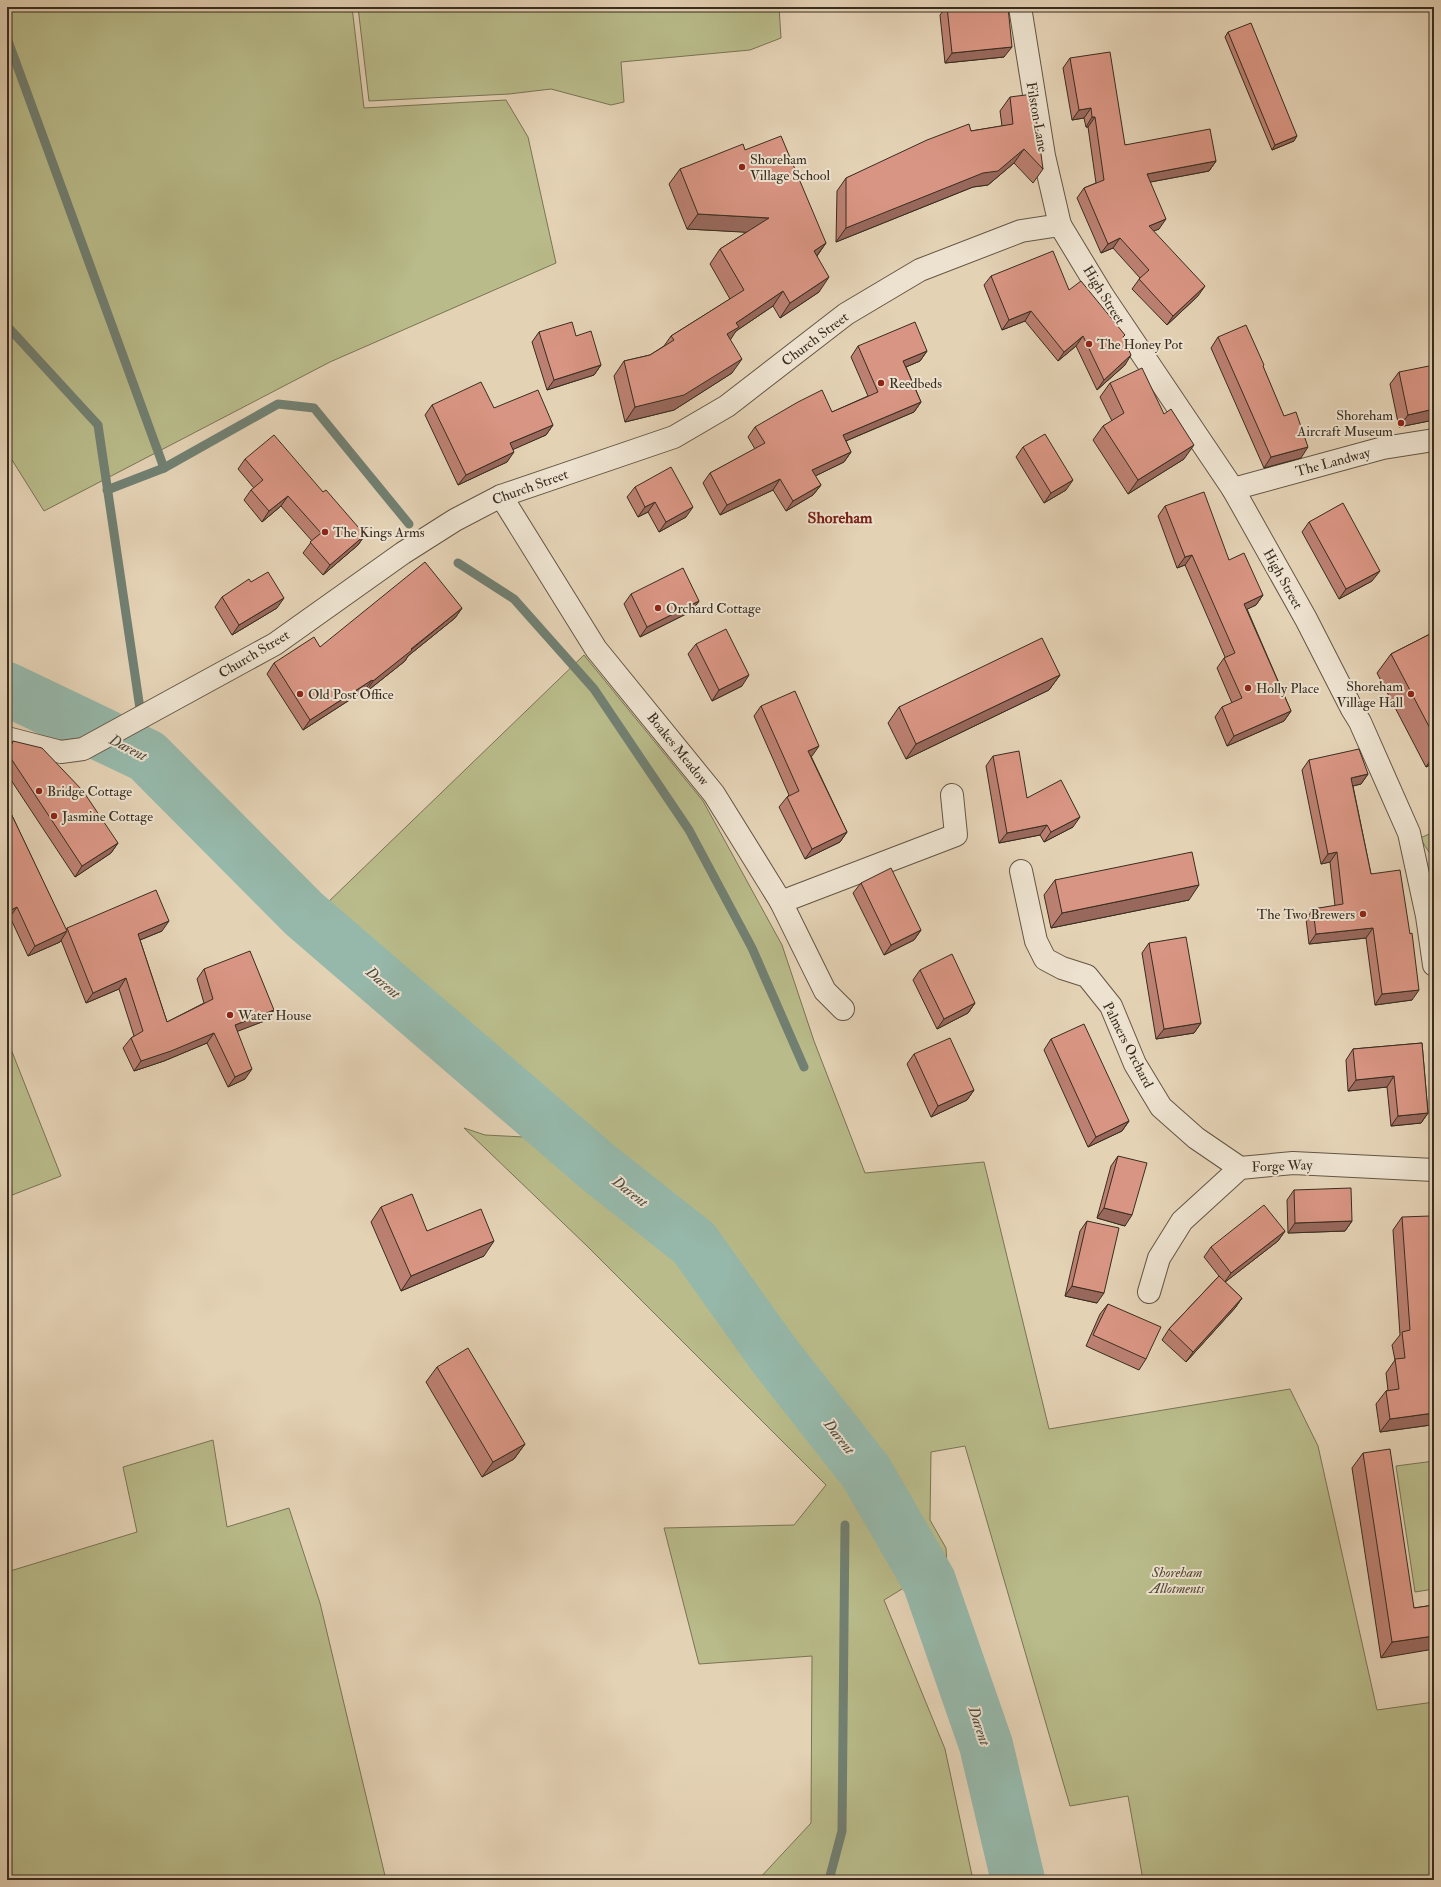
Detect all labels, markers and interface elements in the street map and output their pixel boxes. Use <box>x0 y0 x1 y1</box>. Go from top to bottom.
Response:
street label: Filston Lane <box>1022 80 1052 154</box>
place label: Shoreham Village School <box>750 151 830 184</box>
marker: Shoreham Village School <box>737 162 747 172</box>
street label: High Street <box>1079 262 1129 328</box>
street label: Church Street <box>778 308 852 370</box>
place label: The Honey Pot <box>1097 336 1183 354</box>
marker: The Honey Pot <box>1084 339 1094 349</box>
place label: Reedbeds <box>889 375 942 392</box>
marker: Reedbeds <box>876 378 886 388</box>
place label: Shoreham Aircraft Museum <box>1296 407 1393 440</box>
marker: Shoreham Aircraft Museum <box>1396 418 1406 428</box>
street label: The Landway <box>1294 444 1373 481</box>
street label: Church Street <box>490 465 571 509</box>
district label: Shoreham <box>808 508 873 528</box>
place label: The Kings Arms <box>333 524 425 541</box>
marker: The Kings Arms <box>320 527 330 537</box>
street label: High Street <box>1260 546 1307 612</box>
place label: Orchard Cottage <box>666 600 761 617</box>
marker: Orchard Cottage <box>653 603 663 613</box>
street label: Church Street <box>216 626 293 682</box>
place label: Shoreham Village Hall <box>1336 678 1403 711</box>
place label: Holly Place <box>1256 680 1319 698</box>
marker: Holly Place <box>1243 683 1253 693</box>
place label: Old Post Office <box>308 686 394 703</box>
marker: Old Post Office <box>295 689 305 699</box>
marker: Shoreham Village Hall <box>1406 689 1416 699</box>
street label: Boakes Meadow <box>643 709 713 789</box>
water label: Darent <box>105 730 151 766</box>
place label: Bridge Cottage <box>47 783 132 800</box>
marker: Bridge Cottage <box>34 786 44 796</box>
place label: Jasmine Cottage <box>61 808 153 825</box>
marker: Jasmine Cottage <box>49 811 59 821</box>
place label: The Two Brewers <box>1257 906 1355 923</box>
marker: The Two Brewers <box>1358 909 1368 919</box>
water label: Darent <box>361 962 405 1004</box>
street label: Palmers Orchard <box>1099 999 1157 1091</box>
place label: Water House <box>237 1007 311 1024</box>
marker: Water House <box>225 1010 235 1020</box>
street label: Forge Way <box>1251 1156 1314 1177</box>
water label: Darent <box>608 1172 652 1212</box>
water label: Darent <box>819 1415 859 1459</box>
park label: Shoreham Allotments <box>1148 1564 1206 1597</box>
water label: Darent <box>964 1703 994 1749</box>

